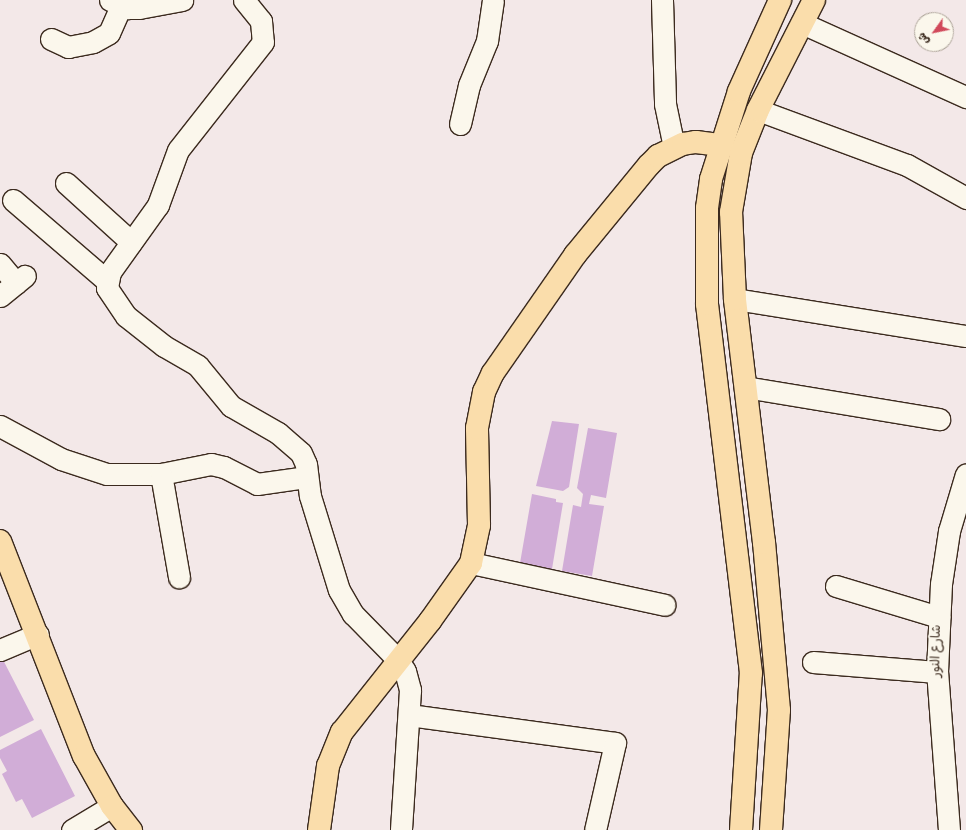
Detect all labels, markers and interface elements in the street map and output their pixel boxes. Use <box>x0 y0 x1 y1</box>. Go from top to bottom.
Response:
north arrow <box>914 12 954 52</box>
text: ش <box>916 30 933 46</box>
street label: شارع النور <box>930 625 946 677</box>

